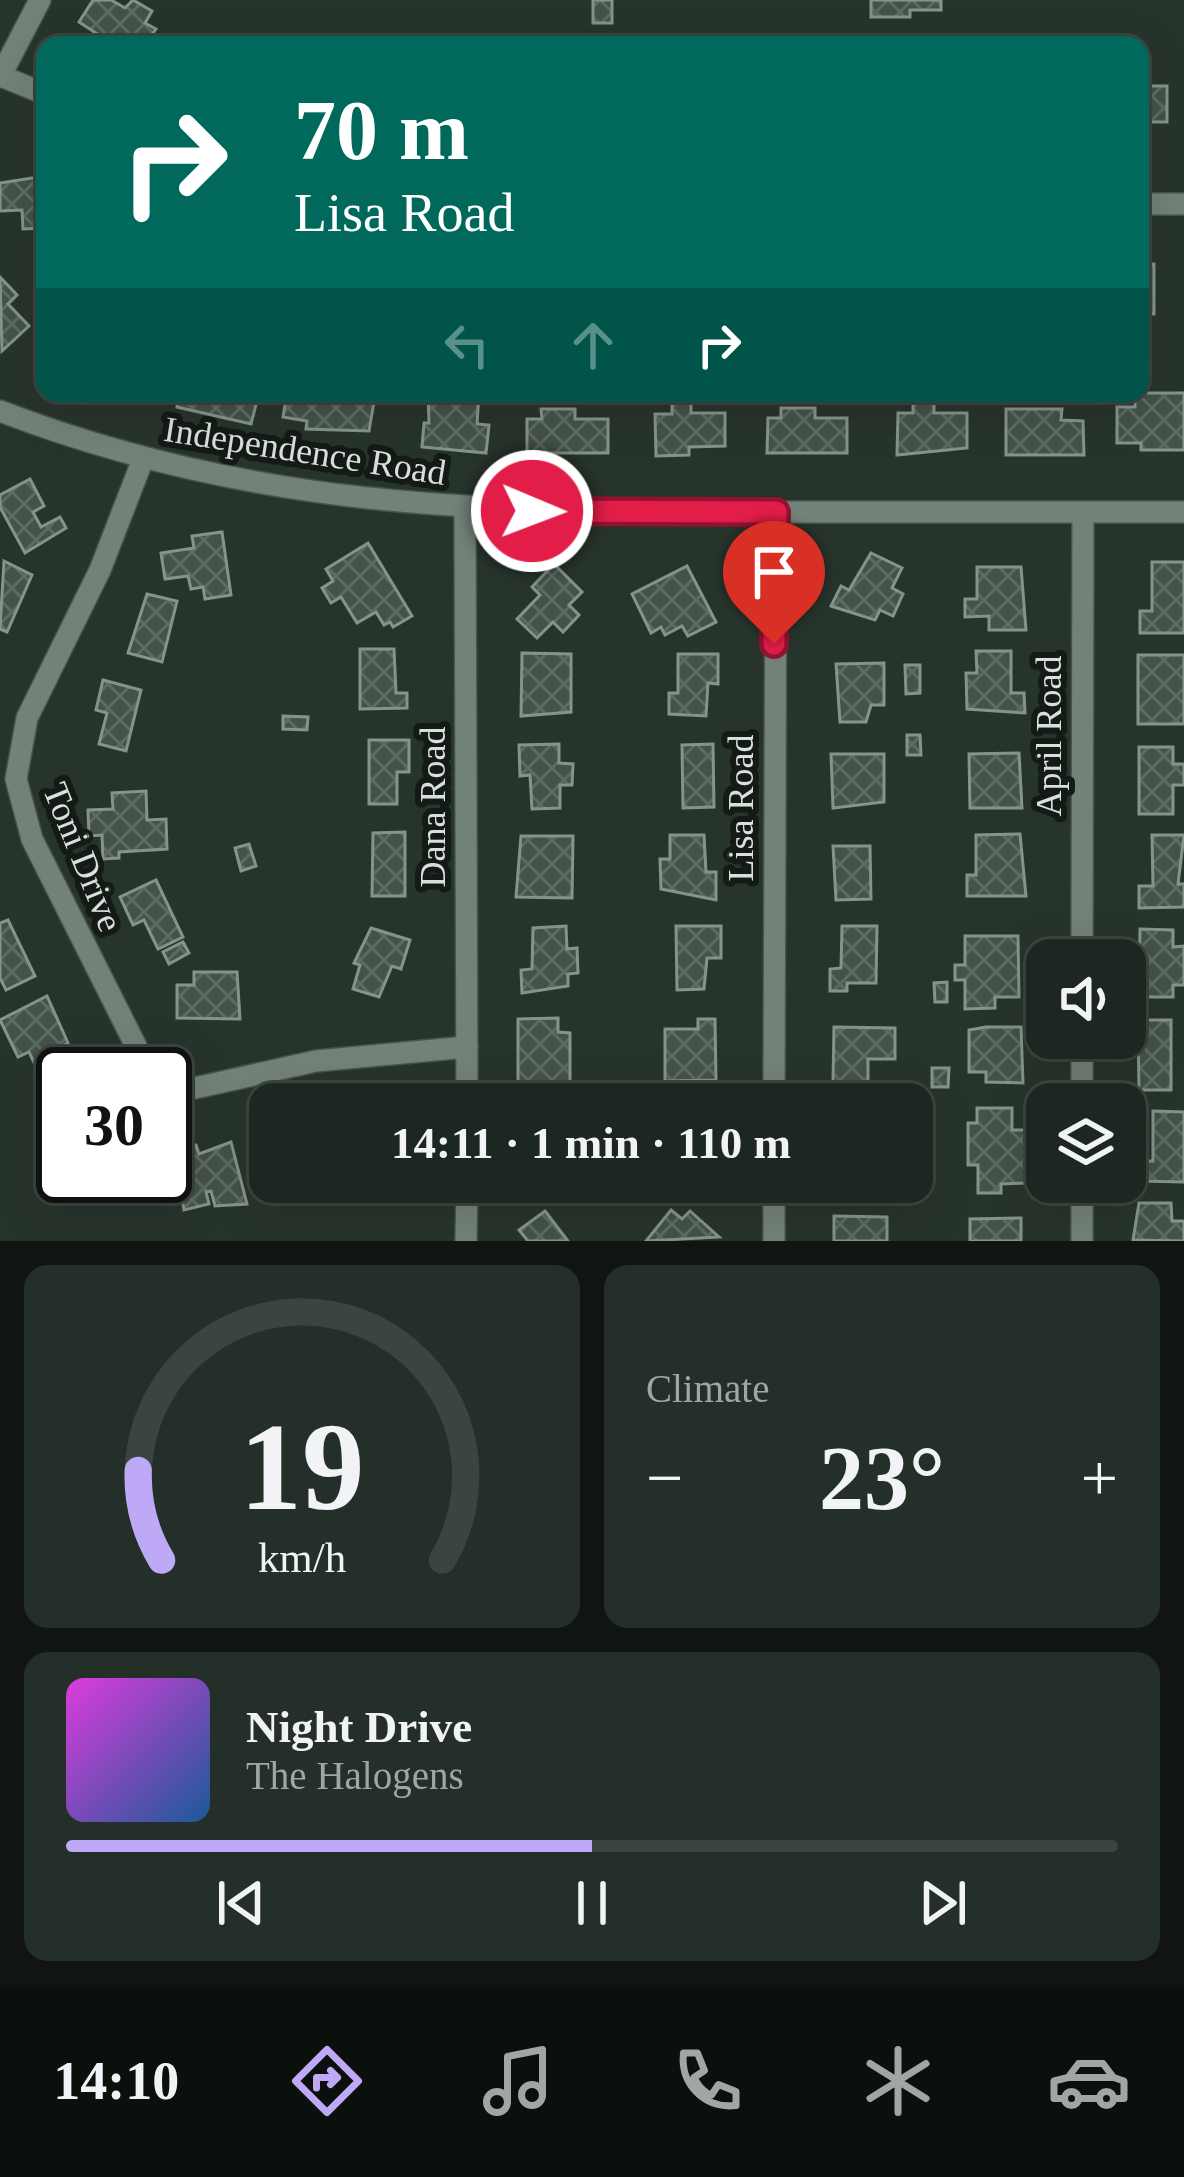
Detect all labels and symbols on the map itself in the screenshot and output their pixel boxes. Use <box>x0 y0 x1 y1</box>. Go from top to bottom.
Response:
street label: Independence Road <box>161 409 449 493</box>
position arrow <box>469 448 595 574</box>
pin <box>723 521 825 644</box>
street label: April Road <box>1029 656 1069 816</box>
street label: Dana Road <box>413 727 453 887</box>
street label: Lisa Road <box>721 735 761 881</box>
street label: Toni Drive <box>35 777 131 937</box>
speed limit sign: 30 <box>36 1047 192 1203</box>

